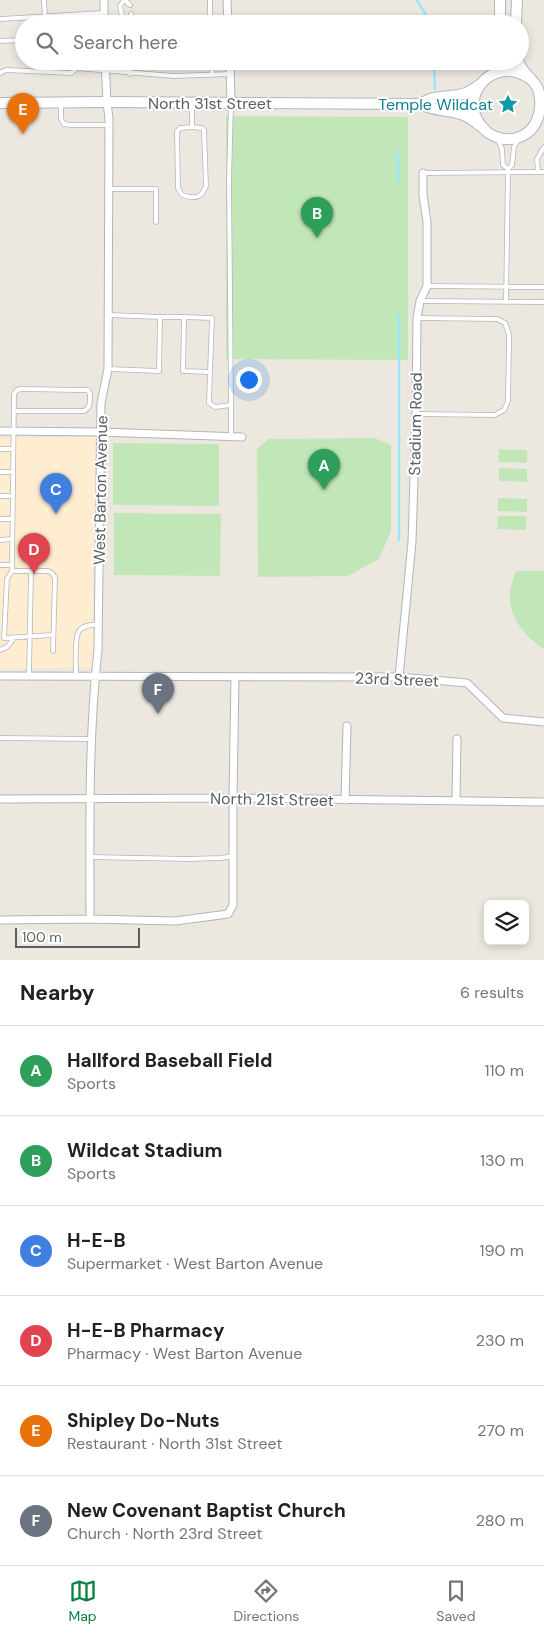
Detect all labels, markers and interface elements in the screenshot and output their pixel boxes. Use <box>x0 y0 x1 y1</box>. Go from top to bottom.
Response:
search box <box>15 15 529 70</box>
icon: search <box>33 29 61 57</box>
text: Search here <box>73 30 178 55</box>
pin: E <box>7 93 39 134</box>
street label: North 31st Street <box>148 93 272 114</box>
place icon: Temple Wildcat <box>497 93 519 115</box>
place label: Temple Wildcat <box>378 94 493 115</box>
pin: B <box>301 197 333 238</box>
your location <box>236 367 262 393</box>
street label: Stadium Road <box>404 372 427 476</box>
street label: West Barton Avenue <box>89 415 112 565</box>
pin: A <box>308 449 340 490</box>
pin: C <box>40 473 72 514</box>
pin: D <box>18 533 50 574</box>
street label: 23rd Street <box>355 668 439 691</box>
pin: F <box>142 673 174 714</box>
street label: North 21st Street <box>210 788 334 811</box>
map controls <box>484 900 529 945</box>
button: layers <box>484 900 529 945</box>
scale bar <box>15 925 140 948</box>
text: 100 m <box>22 928 62 946</box>
text: Nearby <box>20 979 94 1007</box>
text: 6 results <box>460 982 524 1003</box>
text: Hallford Baseball Field <box>67 1048 272 1073</box>
text: A <box>30 1060 42 1081</box>
text: 110 m <box>485 1060 524 1081</box>
text: Sports <box>67 1073 116 1094</box>
text: Wildcat Stadium <box>67 1138 222 1163</box>
text: B <box>31 1150 41 1171</box>
text: 130 m <box>480 1150 524 1171</box>
text: Sports <box>67 1163 116 1184</box>
text: H-E-B <box>67 1228 126 1253</box>
text: C <box>30 1240 42 1261</box>
text: 190 m <box>480 1240 524 1261</box>
text: Supermarket · West Barton Avenue <box>67 1253 323 1274</box>
text: H-E-B Pharmacy <box>67 1318 224 1343</box>
text: D <box>30 1330 42 1351</box>
text: 230 m <box>476 1330 524 1351</box>
text: Pharmacy · West Barton Avenue <box>67 1343 302 1364</box>
text: Shipley Do-Nuts <box>67 1408 220 1433</box>
text: E <box>31 1420 41 1441</box>
text: 270 m <box>477 1420 524 1441</box>
text: Restaurant · North 31st Street <box>67 1433 283 1454</box>
text: New Covenant Baptist Church <box>67 1498 346 1523</box>
text: F <box>32 1510 40 1531</box>
text: 280 m <box>476 1510 524 1531</box>
text: Church · North 23rd Street <box>67 1523 263 1544</box>
tab: Map <box>68 1577 97 1625</box>
tab: Directions <box>234 1577 299 1625</box>
tab: Saved <box>436 1577 476 1625</box>

